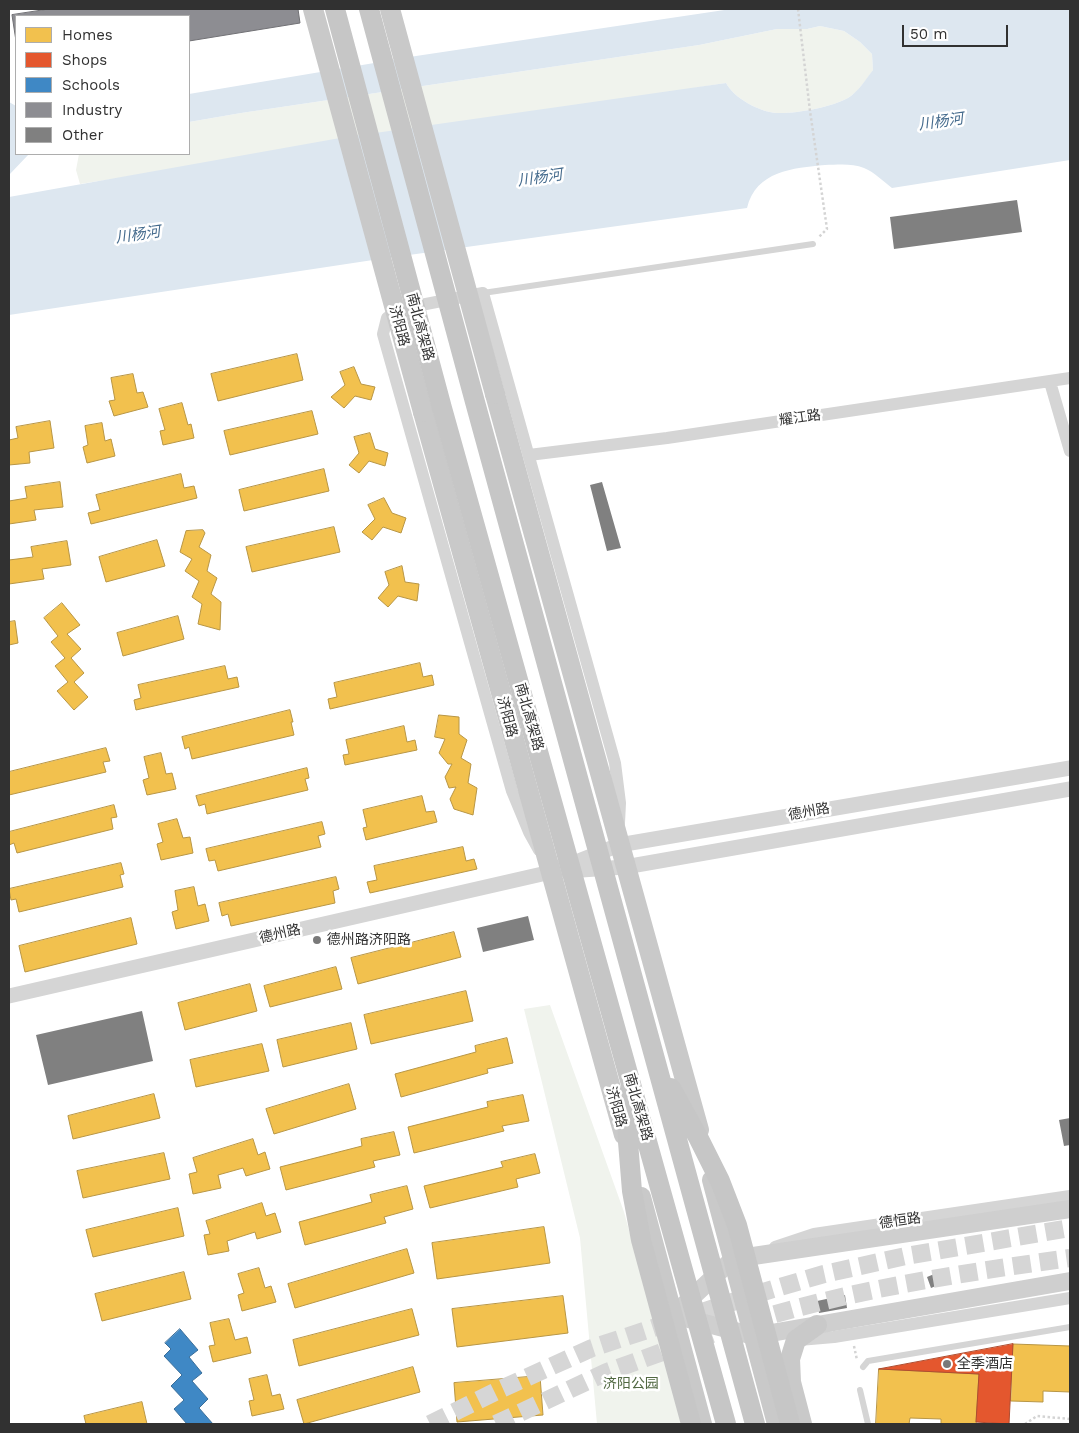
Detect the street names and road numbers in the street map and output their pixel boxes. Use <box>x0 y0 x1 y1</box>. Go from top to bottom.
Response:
street label: 南北高架路 <box>403 291 437 363</box>
street label: 济阳路 <box>385 304 413 348</box>
street label: 耀江路 <box>778 407 822 429</box>
street label: 南北高架路 <box>511 681 547 753</box>
street label: 济阳路 <box>493 695 521 739</box>
street label: 德州路 <box>787 800 831 824</box>
street label: 德州路 <box>258 921 302 947</box>
street label: 南北高架路 <box>620 1071 656 1143</box>
street label: 济阳路 <box>602 1084 630 1130</box>
street label: 德恒路 <box>878 1210 922 1232</box>

